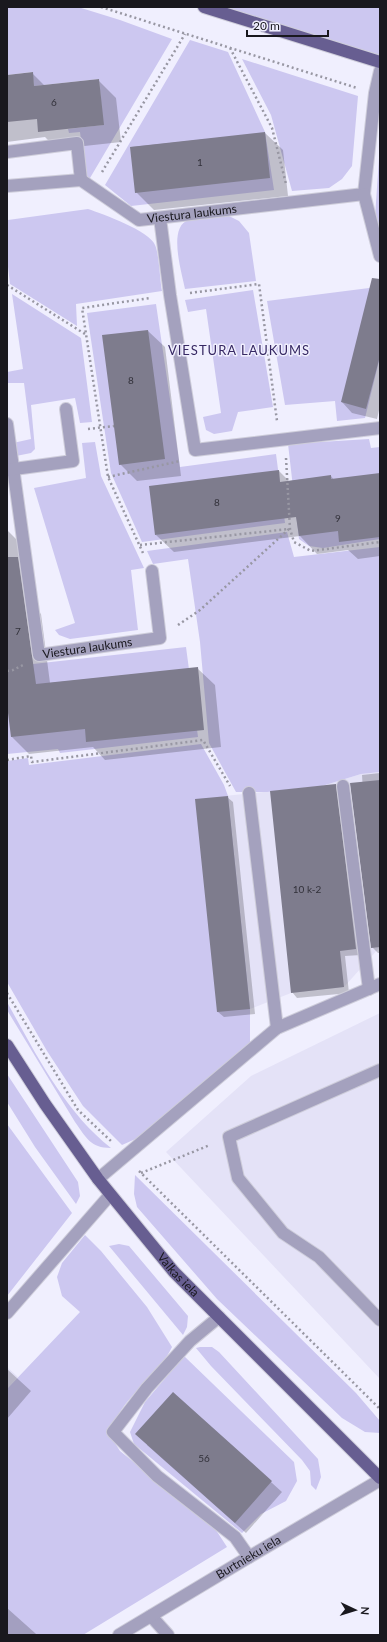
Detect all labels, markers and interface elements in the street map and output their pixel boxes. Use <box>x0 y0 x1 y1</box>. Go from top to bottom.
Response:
scale bar <box>247 12 328 38</box>
text: 20 m <box>253 18 280 33</box>
house number: 6 <box>51 96 57 108</box>
house number: 1 <box>197 156 203 168</box>
street label: Viestura laukums <box>146 201 238 226</box>
district label: VIESTURA LAUKUMS <box>168 342 310 358</box>
house number: 8 <box>128 374 134 386</box>
house number: 8 <box>214 496 220 508</box>
house number: 9 <box>335 512 341 524</box>
house number: 7 <box>15 625 21 637</box>
street label: Viestura laukums <box>41 634 133 661</box>
house number: 10 k-2 <box>293 883 321 895</box>
street label: Valkas iela <box>154 1250 202 1300</box>
house number: 56 <box>198 1452 210 1464</box>
street label: Burtnieku iela <box>213 1532 283 1582</box>
north arrow <box>335 1590 375 1630</box>
text: N <box>359 1606 372 1615</box>

